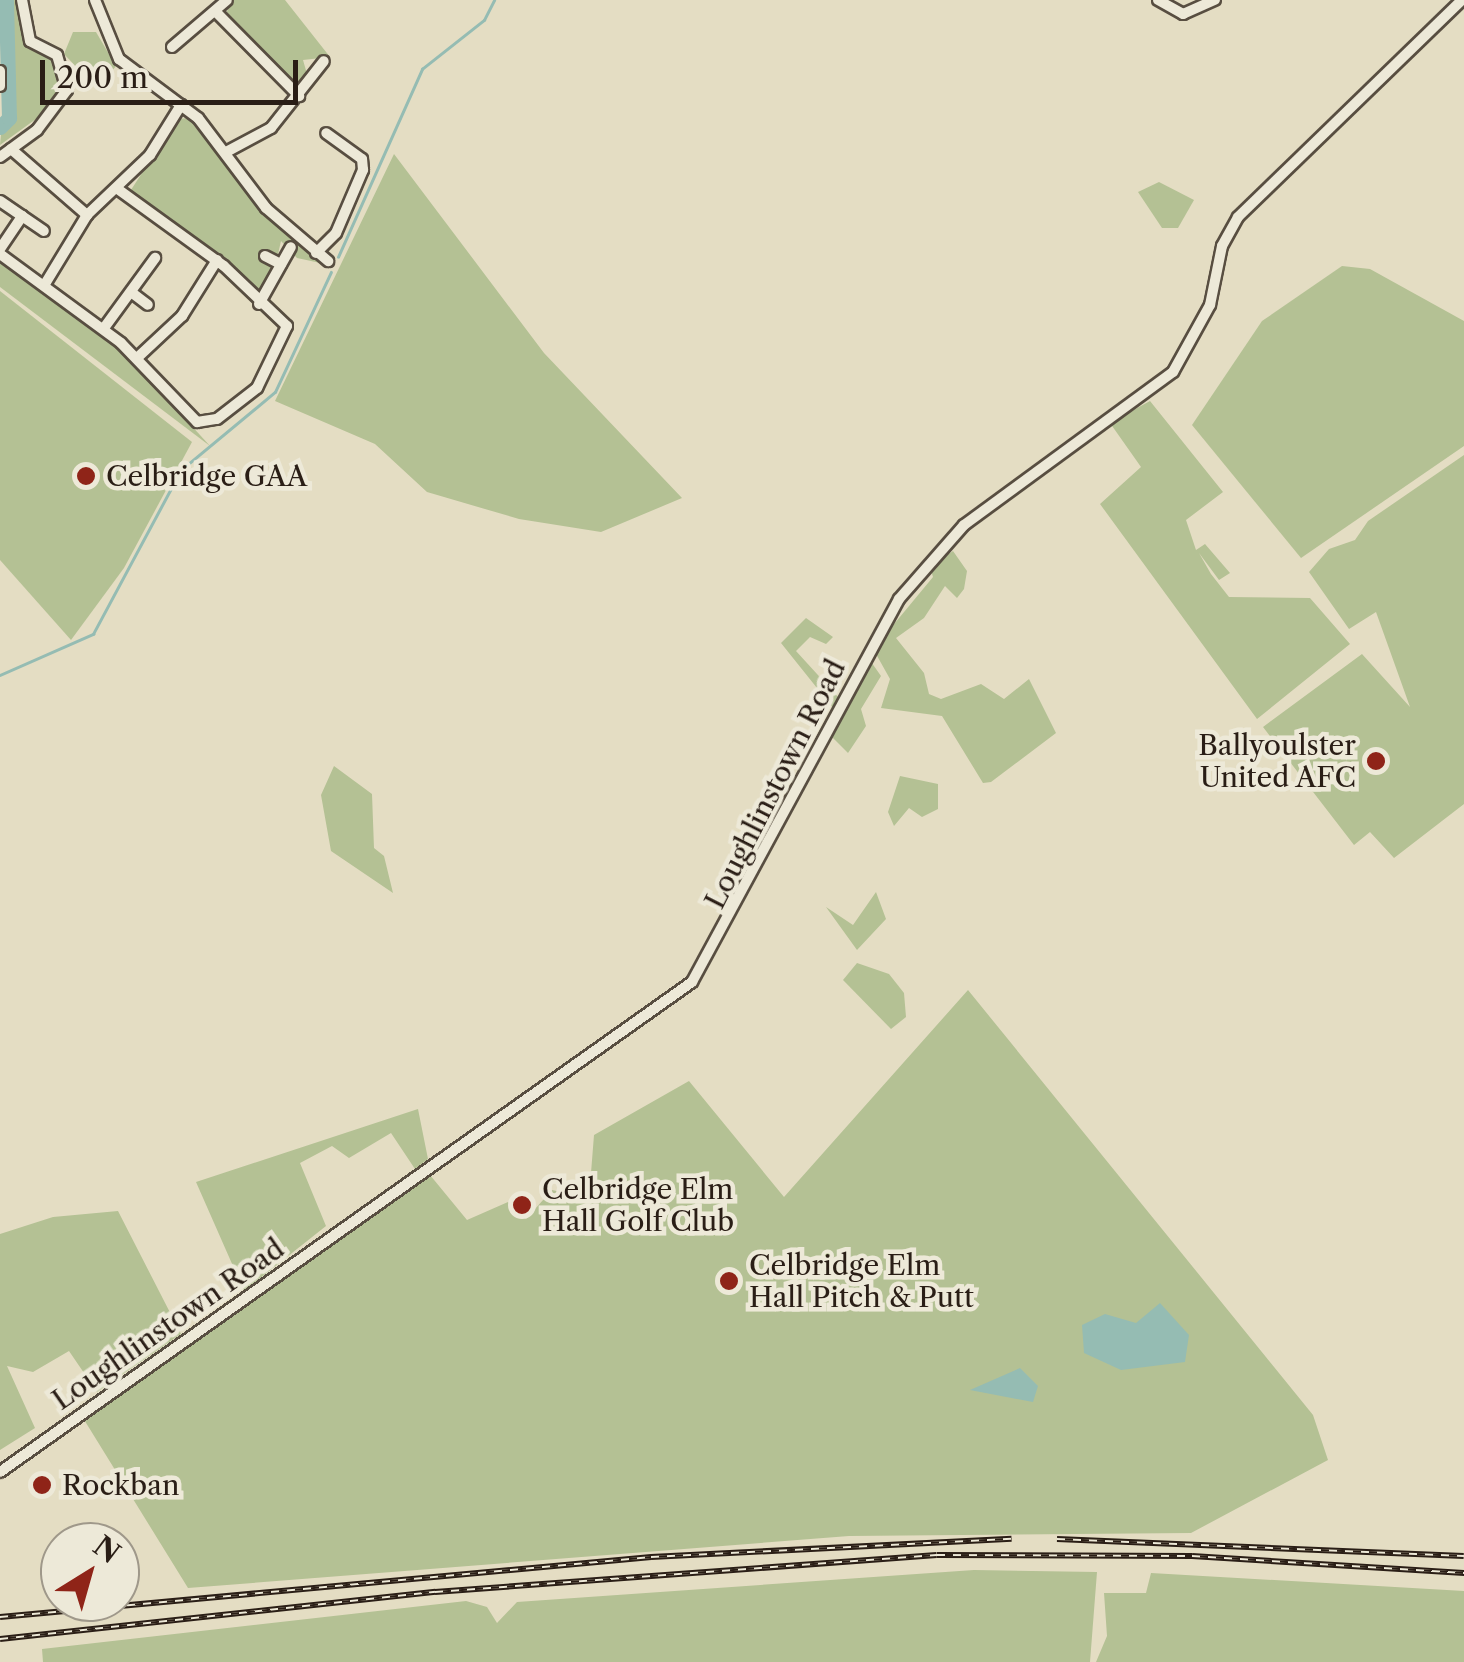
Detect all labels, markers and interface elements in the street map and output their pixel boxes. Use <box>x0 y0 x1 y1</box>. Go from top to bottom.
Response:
scale bar <box>45 40 302 102</box>
text: 200 m <box>57 59 148 96</box>
place label: Celbridge GAA <box>106 459 307 493</box>
marker: Celbridge GAA <box>75 465 97 487</box>
street label: Loughlinstown Road <box>698 654 852 914</box>
place label: Ballyoulster United AFC <box>1198 728 1356 794</box>
marker: Ballyoulster United AFC <box>1365 750 1387 772</box>
place label: Celbridge Elm Hall Golf Club <box>542 1172 734 1238</box>
marker: Celbridge Elm Hall Golf Club <box>511 1194 533 1216</box>
street label: Loughlinstown Road <box>46 1231 290 1417</box>
place label: Celbridge Elm Hall Pitch & Putt <box>749 1248 974 1314</box>
marker: Celbridge Elm Hall Pitch & Putt <box>718 1270 740 1292</box>
place label: Rockban <box>62 1468 180 1502</box>
marker: Rockban <box>31 1474 53 1496</box>
north arrow <box>40 1522 140 1622</box>
text: N <box>87 1529 127 1571</box>

